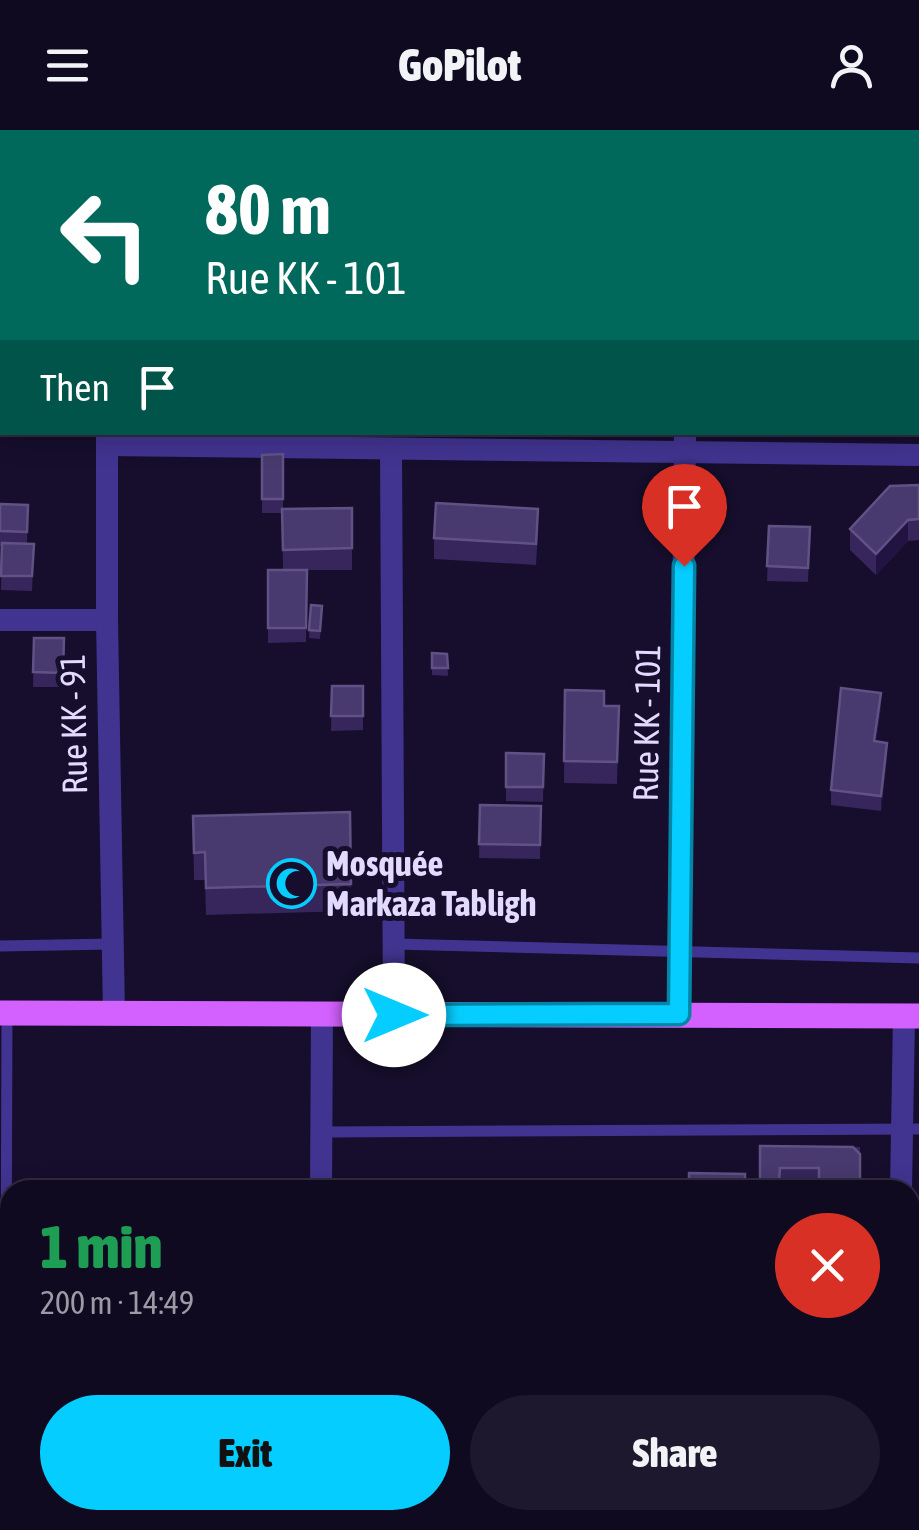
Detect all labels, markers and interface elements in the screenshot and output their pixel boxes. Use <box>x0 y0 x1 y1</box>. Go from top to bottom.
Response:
icon: menu <box>40 38 95 93</box>
icon: person <box>824 38 879 93</box>
text: GoPilot <box>398 39 521 91</box>
text: 80 m <box>205 169 331 249</box>
icon: left <box>40 170 170 300</box>
text: Rue KK - 101 <box>205 252 407 304</box>
icon: arrive <box>130 360 185 415</box>
text: Then <box>40 366 110 409</box>
pin <box>642 464 727 567</box>
icon: arrive <box>657 479 712 534</box>
street label: Rue KK - 101 <box>625 644 667 802</box>
street label: Rue KK - 91 <box>52 653 94 795</box>
place label: Mosquée Markaza Tabligh <box>326 843 537 923</box>
mosque icon: Mosquée Markaza Tabligh <box>265 858 317 910</box>
position arrow <box>342 963 446 1067</box>
text: 1 min <box>40 1212 163 1281</box>
button: close <box>775 1213 880 1318</box>
text: 200 m · 14:49 <box>40 1284 194 1321</box>
button: Exit <box>40 1395 450 1510</box>
button: Share <box>470 1395 880 1510</box>

